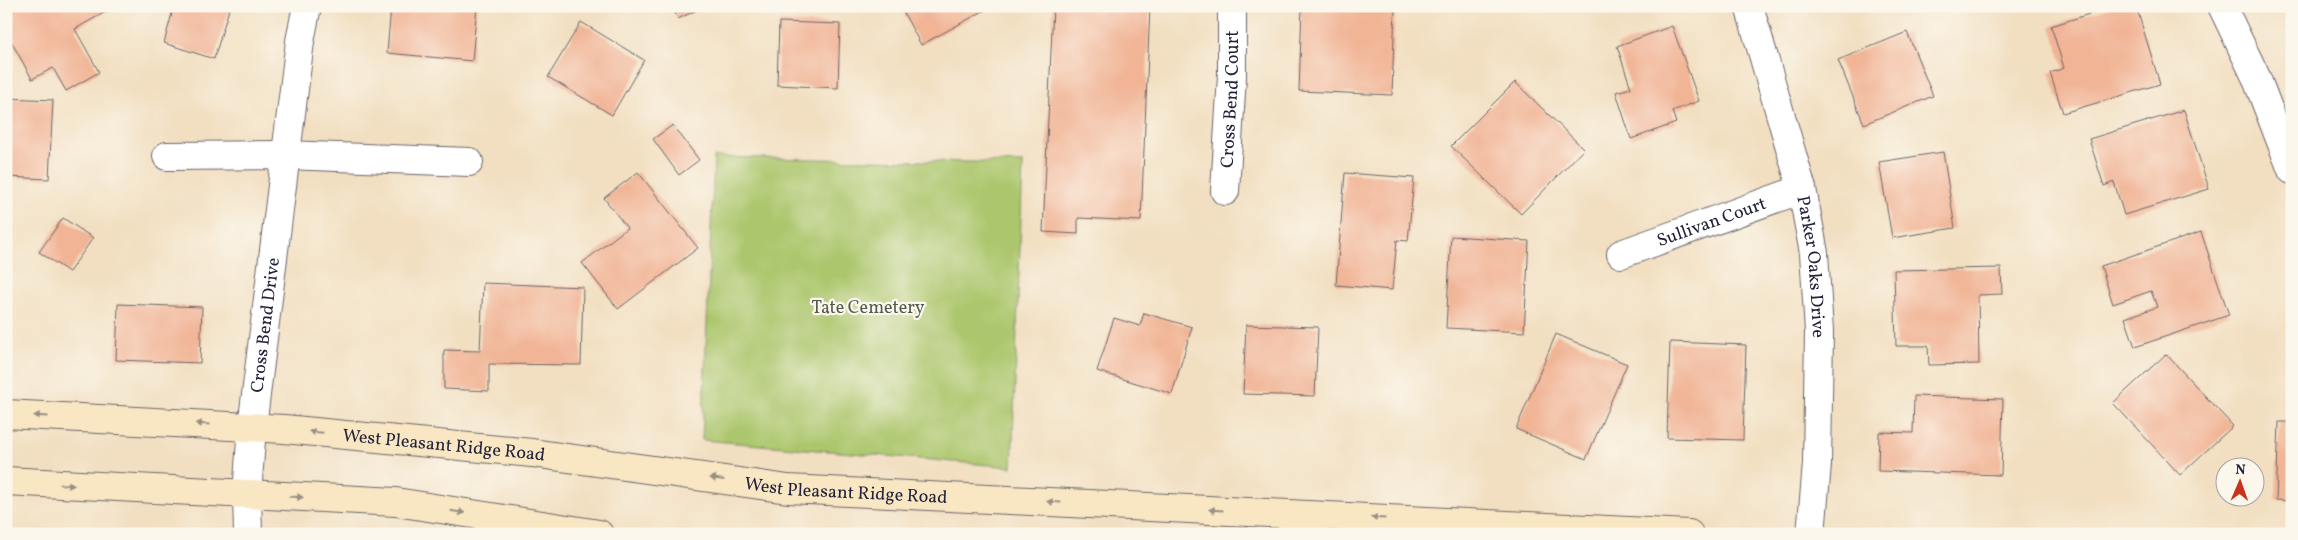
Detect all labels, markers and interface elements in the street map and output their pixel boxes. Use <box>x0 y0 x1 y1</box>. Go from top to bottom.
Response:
street label: Cross Bend Court <box>1215 30 1246 169</box>
street label: Sullivan Court <box>1654 192 1770 254</box>
street label: Parker Oaks Drive <box>1789 194 1830 338</box>
street label: Cross Bend Drive <box>245 256 287 394</box>
park label: Tate Cemetery <box>811 296 925 321</box>
one-way arrow <box>32 412 48 420</box>
one-way arrow <box>195 420 211 428</box>
street label: West Pleasant Ridge Road <box>341 424 547 469</box>
one-way arrow <box>308 428 324 436</box>
north arrow <box>2216 458 2266 508</box>
text: N <box>2235 461 2246 480</box>
street label: West Pleasant Ridge Road <box>743 472 948 511</box>
one-way arrow <box>709 475 725 483</box>
one-way arrow <box>59 481 75 489</box>
one-way arrow <box>288 493 304 501</box>
one-way arrow <box>1045 498 1061 506</box>
one-way arrow <box>1208 506 1224 514</box>
one-way arrow <box>450 508 466 516</box>
one-way arrow <box>1370 514 1386 522</box>

